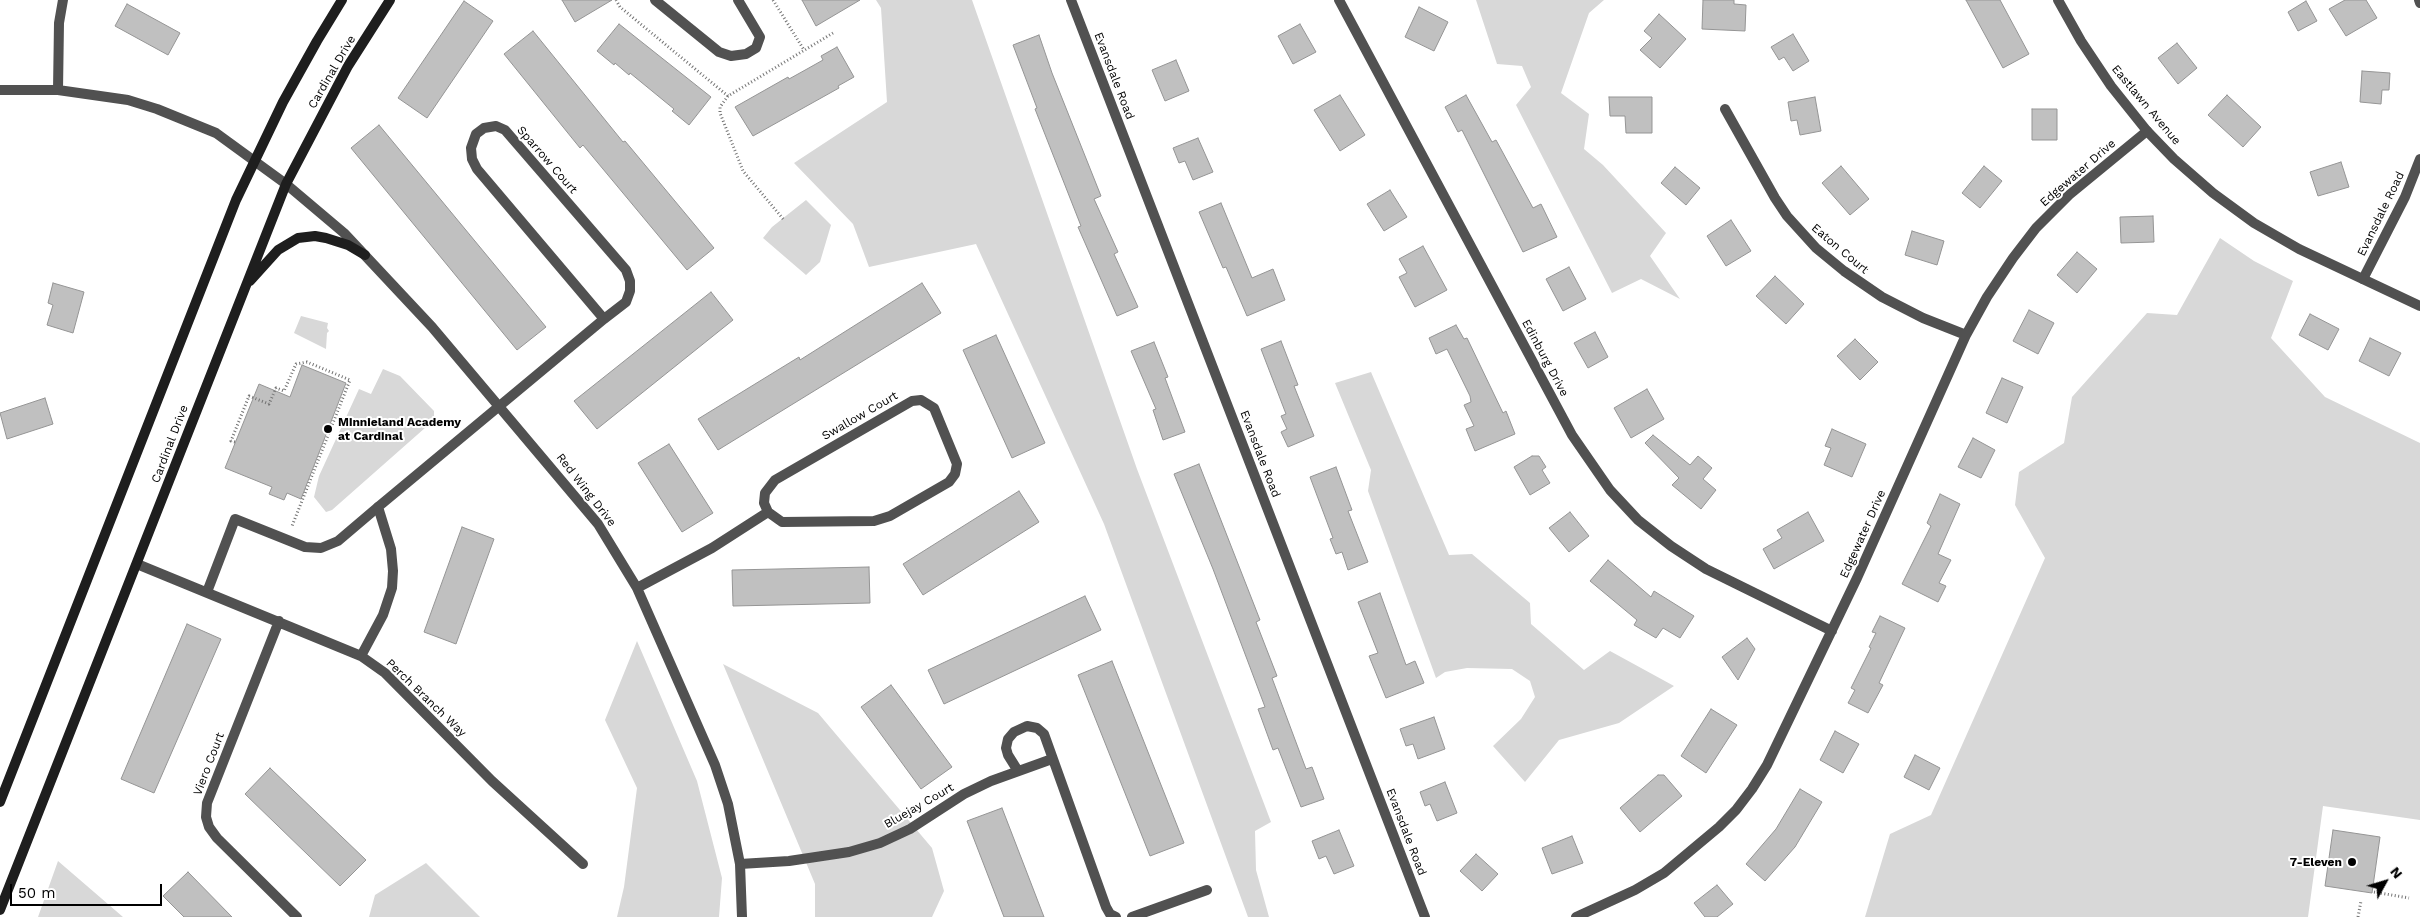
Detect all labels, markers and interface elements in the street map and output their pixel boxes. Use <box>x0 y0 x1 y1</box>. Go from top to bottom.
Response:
street label: Evansdale Road <box>1091 30 1137 122</box>
street label: Cardinal Drive <box>305 33 359 111</box>
street label: Eastlawn Avenue <box>2108 62 2184 148</box>
street label: Sparrow Court <box>514 123 580 197</box>
street label: Edgewater Drive <box>2037 136 2119 210</box>
street label: Evansdale Road <box>2354 169 2408 259</box>
street label: Eaton Court <box>1808 221 1872 277</box>
street label: Edinburg Drive <box>1519 317 1571 399</box>
street label: Swallow Court <box>819 388 901 444</box>
street label: Cardinal Drive <box>149 403 191 485</box>
street label: Evansdale Road <box>1237 408 1283 500</box>
place label: Minnieland Academy at Cardinal <box>338 415 461 443</box>
marker: Minnieland Academy at Cardinal <box>322 423 334 435</box>
street label: Red Wing Drive <box>553 451 619 529</box>
street label: Edgewater Drive <box>1837 488 1889 580</box>
street label: Perch Branch Way <box>383 656 469 740</box>
street label: Viero Court <box>190 730 228 798</box>
street label: Bluejay Court <box>882 780 956 832</box>
street label: Evansdale Road <box>1383 786 1429 878</box>
place label: 7-Eleven <box>2290 855 2342 869</box>
marker: 7-Eleven <box>2346 856 2358 868</box>
north arrow <box>2360 857 2410 907</box>
text: N <box>2387 863 2406 882</box>
scale bar <box>12 874 165 906</box>
text: 50 m <box>18 884 55 902</box>

